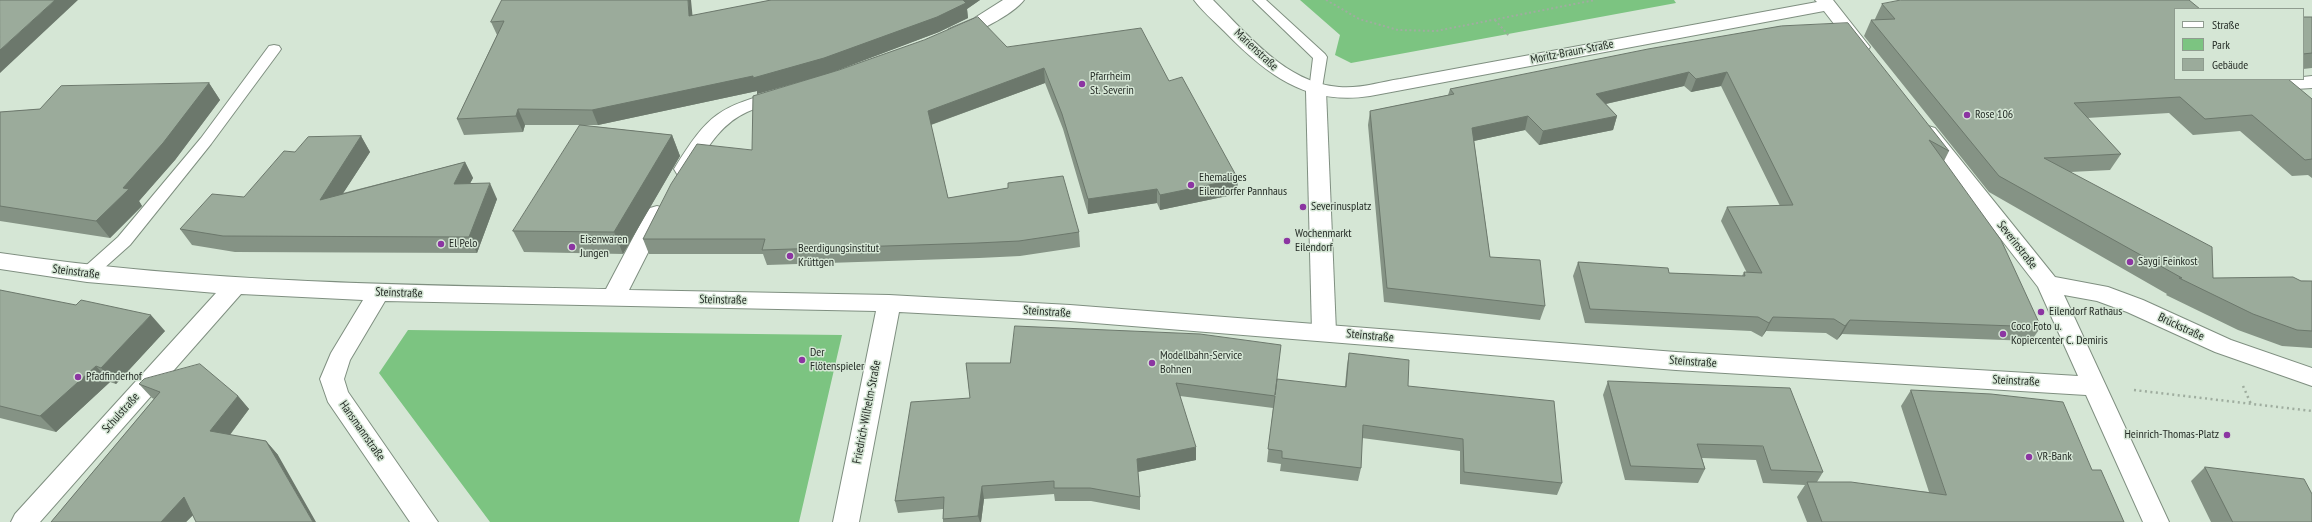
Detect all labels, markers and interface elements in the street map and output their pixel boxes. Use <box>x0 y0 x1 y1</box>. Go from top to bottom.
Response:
legend <box>2174 8 2304 80</box>
text: Straße <box>2212 17 2239 32</box>
street label: Marienstraße <box>1231 26 1281 74</box>
street label: Moritz-Braun-Straße <box>1529 37 1615 67</box>
text: Park <box>2212 37 2230 52</box>
text: Gebäude <box>2212 57 2248 72</box>
place label: Pfarrheim St. Severin <box>1090 70 1134 98</box>
marker: Pfarrheim St. Severin <box>1077 79 1087 89</box>
place label: Rose 106 <box>1975 108 2013 122</box>
marker: Rose 106 <box>1962 110 1972 120</box>
place label: Ehemaliges Eilendorfer Pannhaus <box>1199 171 1287 199</box>
marker: Ehemaliges Eilendorfer Pannhaus <box>1186 180 1196 190</box>
place label: Severinusplatz <box>1311 200 1371 214</box>
marker: Severinusplatz <box>1298 202 1308 212</box>
street label: Severinstraße <box>1994 218 2040 272</box>
place label: Wochenmarkt Eilendorf <box>1295 227 1351 255</box>
place label: Eisenwaren Jungen <box>580 233 627 261</box>
marker: Wochenmarkt Eilendorf <box>1282 236 1292 246</box>
place label: El Pelo <box>449 237 477 251</box>
marker: El Pelo <box>436 239 446 249</box>
marker: Eisenwaren Jungen <box>567 242 577 252</box>
place label: Beerdigungsinstitut Krüttgen <box>798 242 879 270</box>
marker: Beerdigungsinstitut Krüttgen <box>785 251 795 261</box>
place label: Saygi Feinkost <box>2138 255 2198 269</box>
marker: Saygi Feinkost <box>2125 257 2135 267</box>
street label: Steinstraße <box>52 262 100 282</box>
street label: Steinstraße <box>375 285 423 301</box>
street label: Steinstraße <box>699 292 747 308</box>
street label: Steinstraße <box>1023 303 1071 321</box>
place label: Eilendorf Rathaus <box>2049 305 2122 319</box>
marker: Eilendorf Rathaus <box>2036 307 2046 317</box>
street label: Brückstraße <box>2156 310 2206 344</box>
place label: Coco Foto u. Kopiercenter C. Demiris <box>2011 320 2108 348</box>
street label: Steinstraße <box>1346 327 1394 345</box>
marker: Coco Foto u. Kopiercenter C. Demiris <box>1998 329 2008 339</box>
place label: Der Flötenspieler <box>810 346 864 374</box>
place label: Modellbahn-Service Bohnen <box>1160 349 1242 377</box>
street label: Steinstraße <box>1669 353 1717 371</box>
marker: Der Flötenspieler <box>797 355 807 365</box>
marker: Modellbahn-Service Bohnen <box>1147 358 1157 368</box>
street label: Friedrich-Wilhelm-Straße <box>850 359 884 465</box>
place label: Pfadfinderhof <box>86 370 142 384</box>
marker: Pfadfinderhof <box>73 372 83 382</box>
street label: Steinstraße <box>1992 373 2040 389</box>
street label: Schulstraße <box>99 390 143 436</box>
street label: Hansmannstraße <box>336 398 388 464</box>
place label: Heinrich-Thomas-Platz <box>2124 428 2219 442</box>
marker: Heinrich-Thomas-Platz <box>2222 430 2232 440</box>
place label: VR-Bank <box>2037 450 2072 464</box>
marker: VR-Bank <box>2024 452 2034 462</box>

